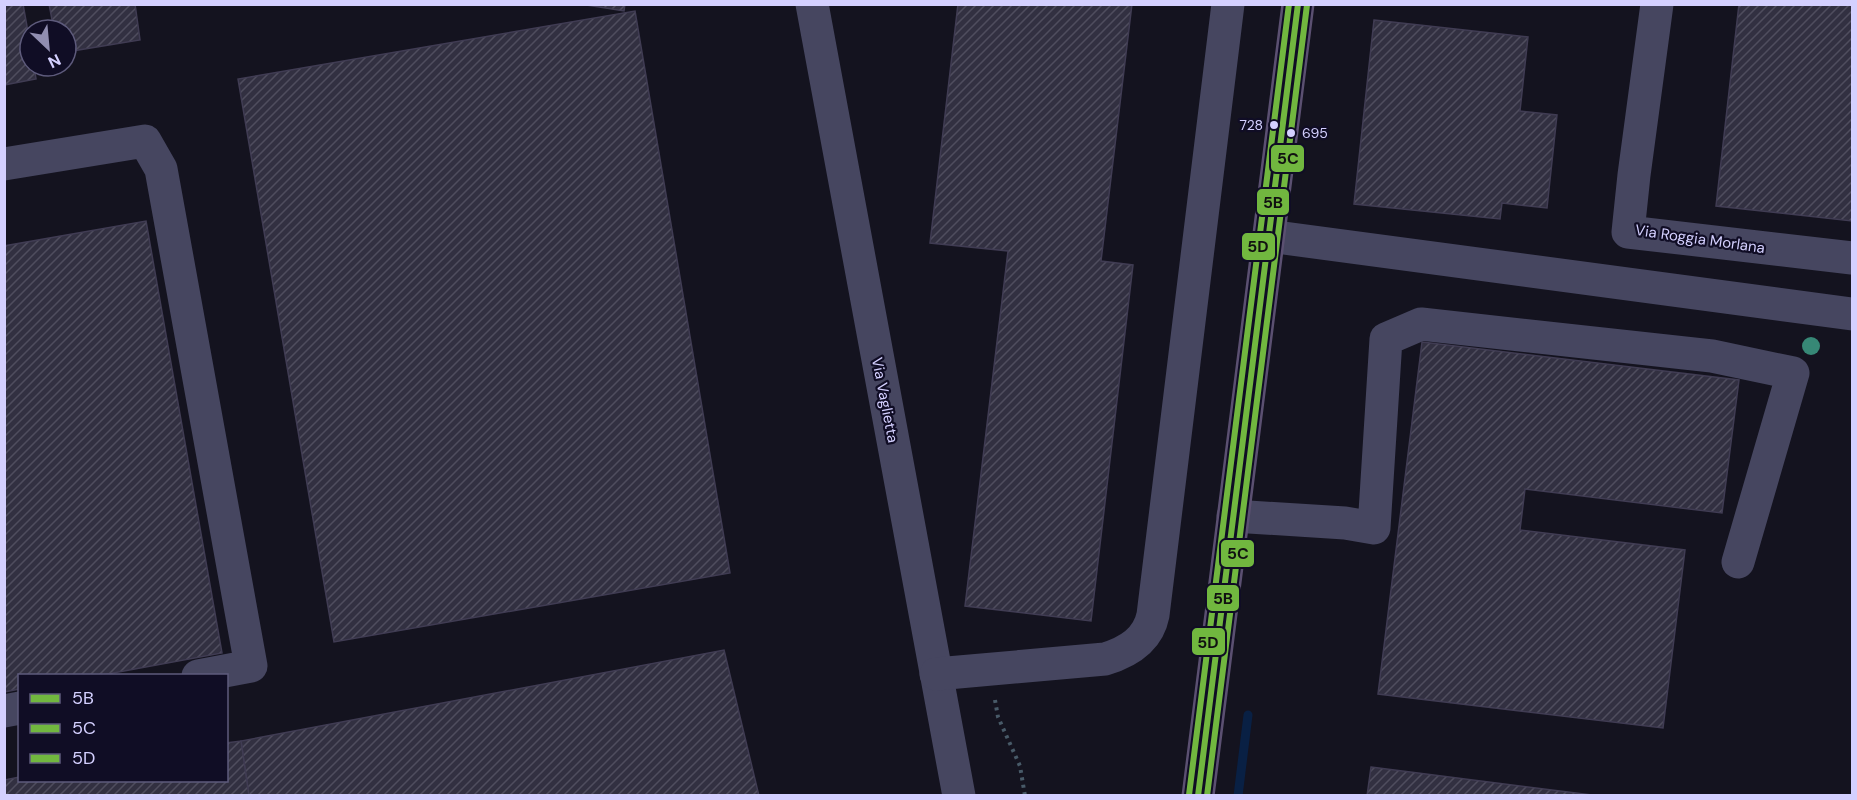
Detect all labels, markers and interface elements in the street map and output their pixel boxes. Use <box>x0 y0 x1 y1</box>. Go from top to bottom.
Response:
north arrow <box>18 18 78 78</box>
text: N <box>45 49 64 73</box>
place label: 728 <box>1240 116 1263 134</box>
marker: 728 <box>1268 119 1280 131</box>
place label: 695 <box>1302 124 1328 142</box>
marker: 695 <box>1285 127 1297 139</box>
line badge: 5C <box>1270 144 1305 173</box>
text: 5C <box>1277 148 1299 169</box>
line badge: 5B <box>1256 188 1290 216</box>
text: 5B <box>1263 192 1283 213</box>
street label: Via Roggia Morlana <box>1634 220 1766 258</box>
line badge: 5D <box>1241 232 1276 261</box>
text: 5D <box>1247 236 1269 257</box>
street label: Via Vaglietta <box>867 356 903 444</box>
line badge: 5C <box>1220 539 1255 568</box>
text: 5C <box>1227 543 1249 564</box>
line badge: 5B <box>1206 584 1240 612</box>
text: 5B <box>1213 588 1233 609</box>
line badge: 5D <box>1191 627 1226 656</box>
text: 5D <box>1197 632 1219 653</box>
legend <box>18 674 228 782</box>
text: 5B <box>72 686 94 710</box>
text: 5C <box>72 716 96 740</box>
text: 5D <box>72 746 95 770</box>

